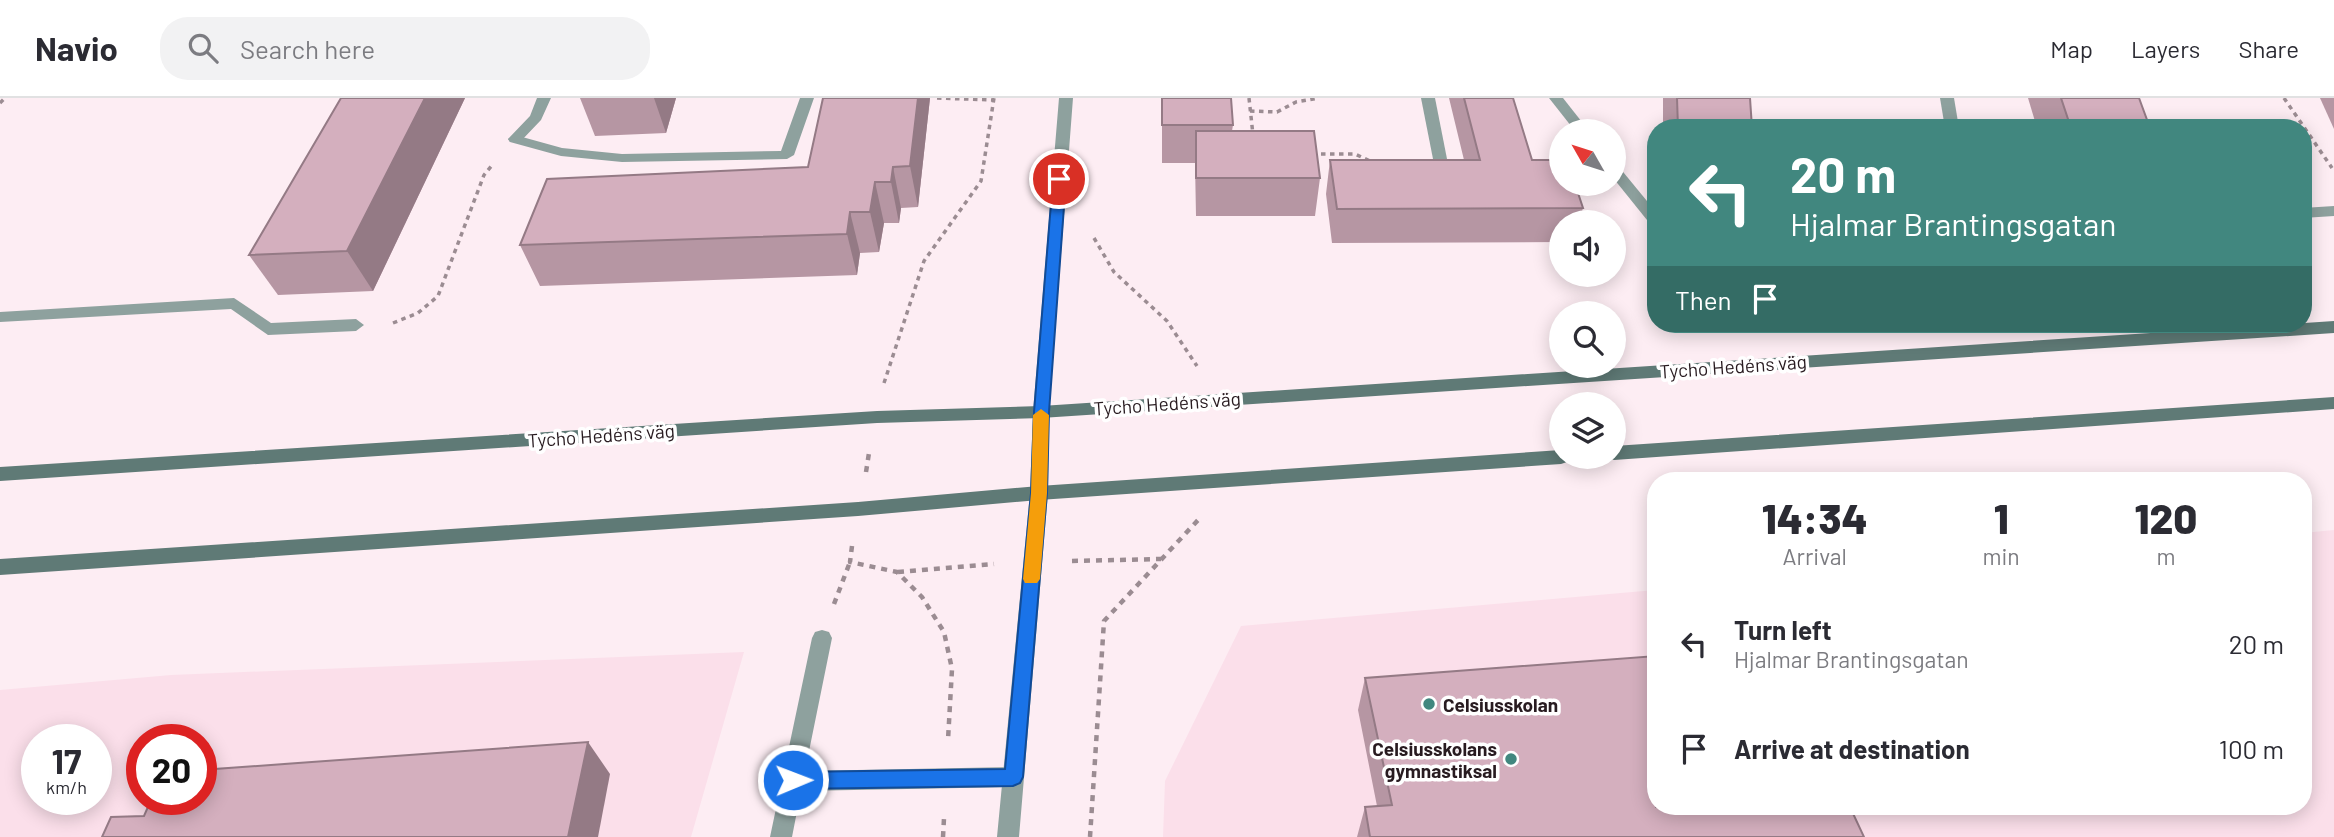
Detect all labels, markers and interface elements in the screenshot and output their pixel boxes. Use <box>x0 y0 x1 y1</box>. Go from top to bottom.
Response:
search box <box>160 17 650 80</box>
text: Navio <box>35 28 118 68</box>
icon: search <box>184 29 222 67</box>
text: Search here <box>240 33 375 64</box>
text: Map <box>2050 34 2093 63</box>
text: Layers <box>2131 34 2200 63</box>
text: Share <box>2238 34 2299 63</box>
north arrow <box>1549 119 1626 196</box>
map controls <box>1549 119 1626 469</box>
text: 20 m <box>1790 144 1896 203</box>
icon: left <box>1675 147 1766 238</box>
pin <box>1029 149 1089 209</box>
icon: arrive <box>1040 160 1078 198</box>
text: Hjalmar Brantingsgatan <box>1790 204 2117 242</box>
button: sound <box>1549 210 1626 287</box>
icon: arrive <box>1746 280 1784 318</box>
text: Then <box>1675 284 1732 315</box>
button: search <box>1549 301 1626 378</box>
street label: Tycho Hedéns väg <box>1659 349 1807 383</box>
street label: Tycho Hedéns väg <box>1093 386 1241 420</box>
button: layers <box>1549 392 1626 469</box>
street label: Tycho Hedéns väg <box>527 418 675 452</box>
text: 14:34 <box>1762 492 1868 542</box>
text: 1 <box>1994 492 2009 542</box>
text: 120 <box>2135 492 2197 542</box>
text: Arrival <box>1783 542 1847 570</box>
text: min <box>1982 542 2020 570</box>
text: m <box>2156 542 2175 570</box>
text: Turn left <box>1734 614 1832 645</box>
icon: left <box>1675 625 1713 663</box>
text: 20 m <box>2229 628 2284 659</box>
text: Hjalmar Brantingsgatan <box>1734 645 1969 673</box>
place label: Celsiusskolan <box>1443 693 1558 716</box>
marker: Celsiusskolan <box>1421 696 1437 712</box>
speed limit sign: 20 <box>126 724 217 815</box>
icon: arrive <box>1675 730 1713 768</box>
text: Arrive at destination <box>1734 733 1970 764</box>
text: 100 m <box>2219 733 2284 764</box>
place label: Celsiusskolans gymnastiksal <box>1372 737 1497 782</box>
text: 17 <box>52 739 81 781</box>
position arrow <box>756 743 830 817</box>
marker: Celsiusskolans gymnastiksal <box>1503 751 1519 767</box>
text: km/h <box>46 776 87 798</box>

